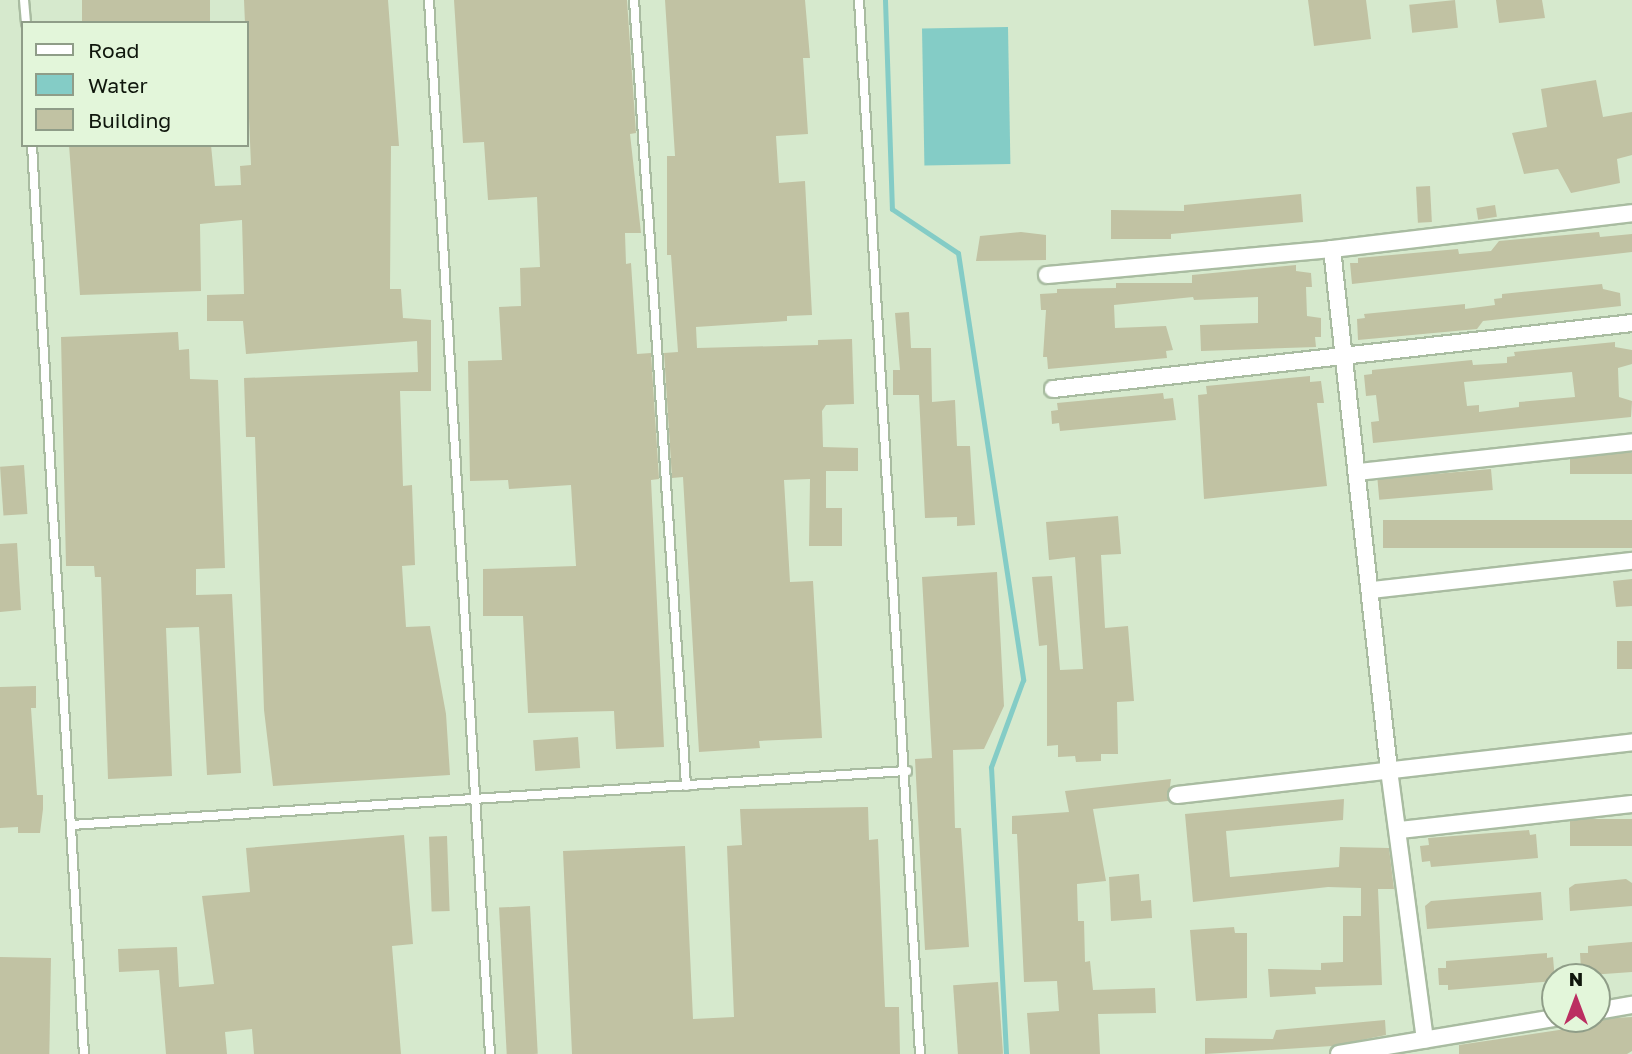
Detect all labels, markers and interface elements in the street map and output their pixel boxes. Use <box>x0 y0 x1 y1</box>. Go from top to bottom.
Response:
legend <box>21 21 248 147</box>
text: Road <box>88 37 139 63</box>
text: Water <box>88 72 148 98</box>
text: Building <box>88 107 171 133</box>
north arrow <box>1541 963 1611 1033</box>
text: N <box>1569 967 1583 990</box>

